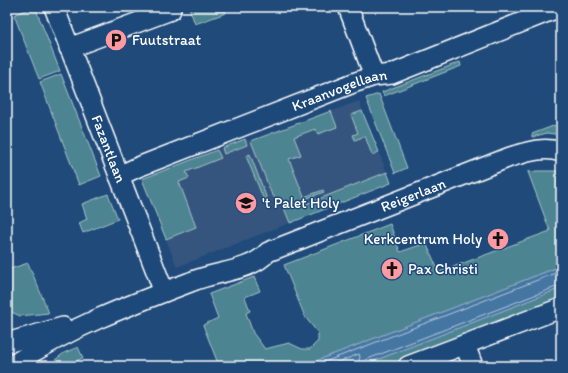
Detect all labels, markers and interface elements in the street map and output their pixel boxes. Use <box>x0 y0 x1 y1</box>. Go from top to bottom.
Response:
parking icon: Fuutstraat <box>103 27 129 53</box>
place label: Fuutstraat <box>132 31 202 49</box>
street label: Kraanvogellaan <box>289 66 389 115</box>
street label: Fazantlaan <box>88 112 130 185</box>
street label: Reigerlaan <box>378 174 449 216</box>
school or university icon: 't Palet Holy <box>233 190 259 216</box>
place label: 't Palet Holy <box>262 194 339 212</box>
church icon: Kerkcentrum Holy <box>485 226 511 252</box>
place label: Kerkcentrum Holy <box>364 230 482 248</box>
church icon: Pax Christi <box>379 256 405 282</box>
place label: Pax Christi <box>408 260 478 278</box>

